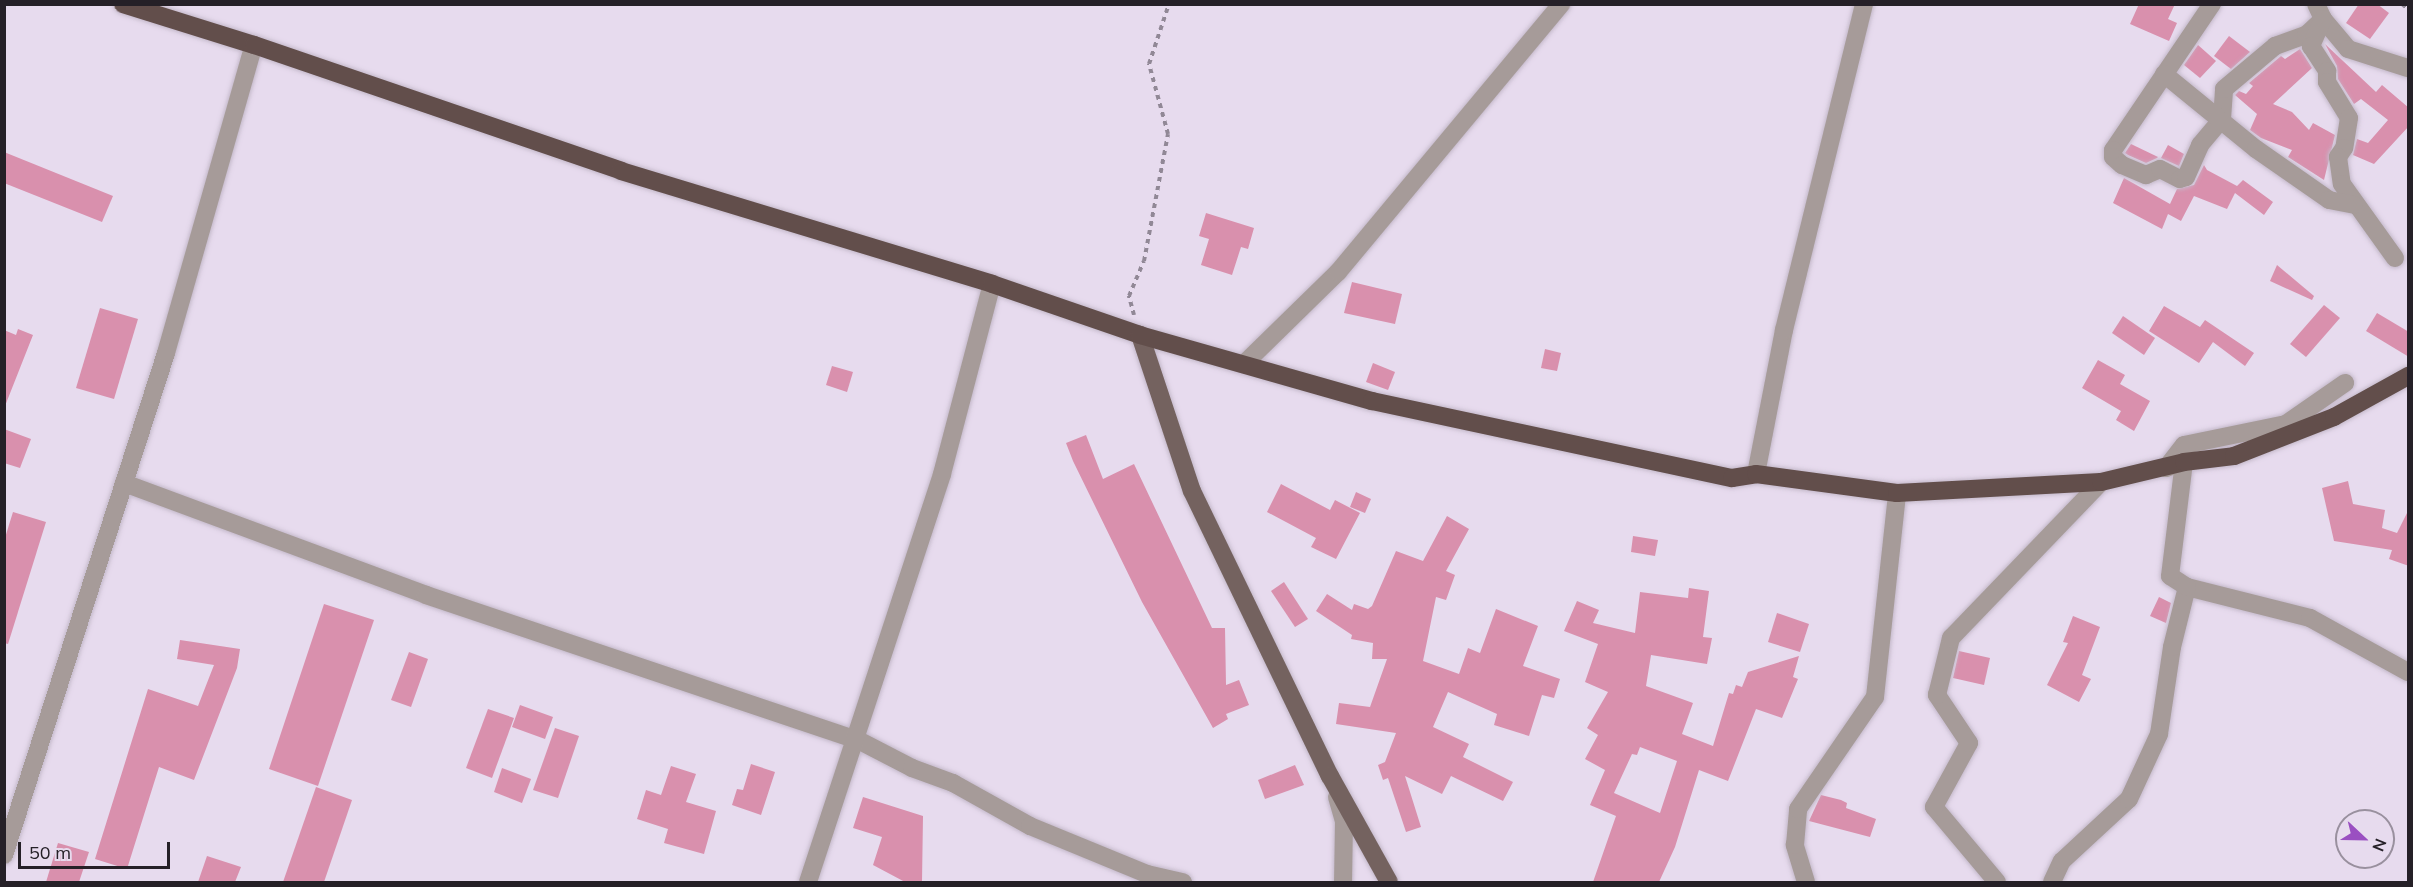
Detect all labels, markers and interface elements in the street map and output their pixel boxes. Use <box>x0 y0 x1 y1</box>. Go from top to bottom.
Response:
north arrow <box>2335 809 2395 869</box>
scale bar <box>21 830 172 868</box>
text: N <box>2368 836 2391 854</box>
text: 50 m <box>29 841 71 864</box>

